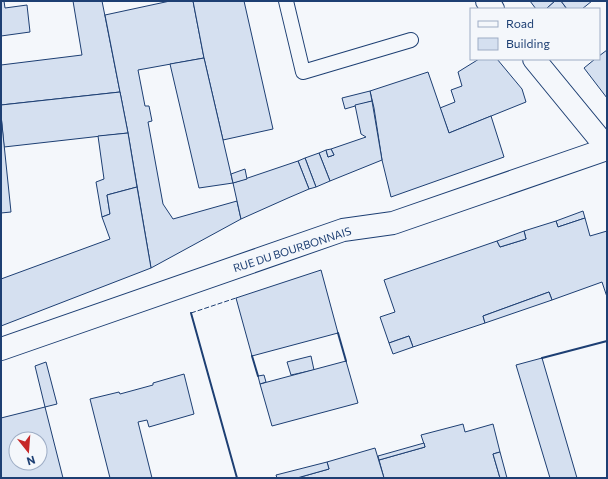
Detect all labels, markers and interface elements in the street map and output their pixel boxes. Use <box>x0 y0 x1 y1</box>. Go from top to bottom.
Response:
legend <box>470 8 600 60</box>
text: Road <box>506 16 534 30</box>
text: Building <box>506 36 550 50</box>
street label: RUE DU BOURBONNAIS <box>231 224 353 274</box>
north arrow <box>8 431 48 471</box>
text: N <box>25 454 37 468</box>

